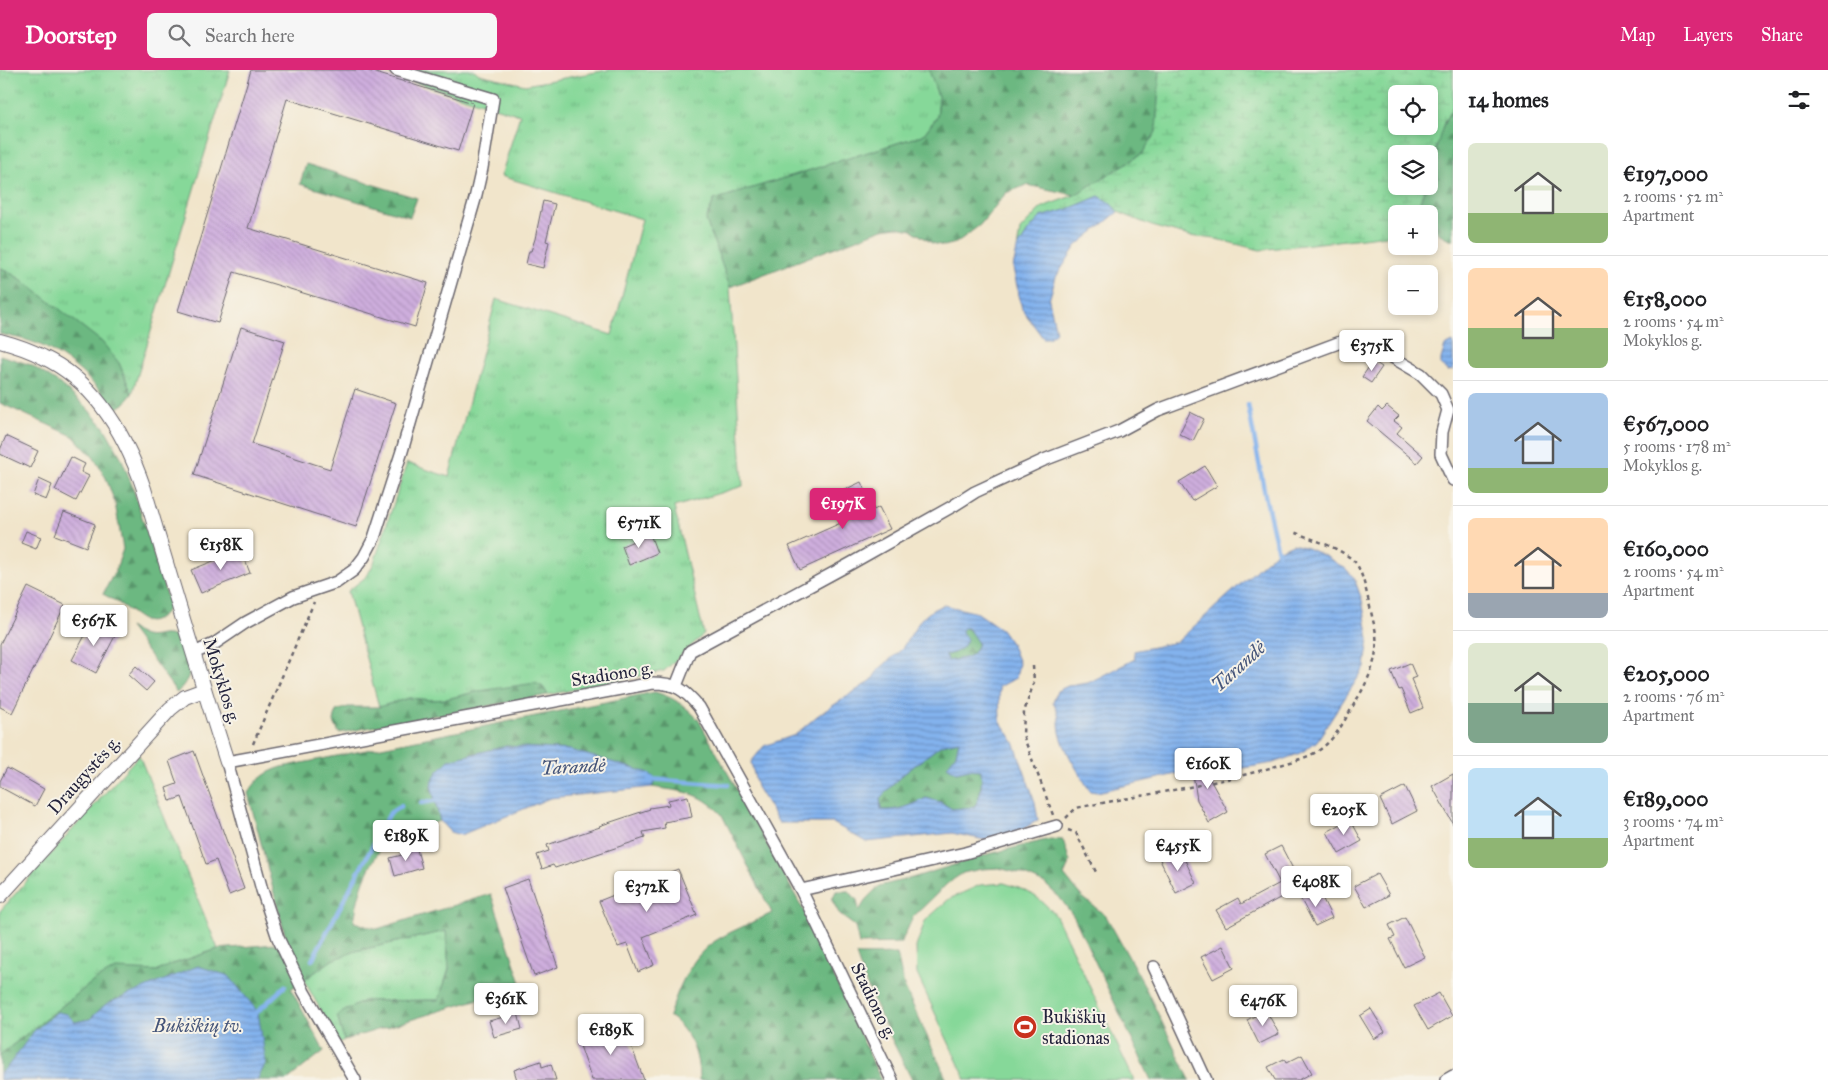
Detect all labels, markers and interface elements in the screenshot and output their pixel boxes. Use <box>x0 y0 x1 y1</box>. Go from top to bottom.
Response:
search box <box>147 13 497 58</box>
text: Doorstep <box>25 20 117 50</box>
icon: search <box>165 21 193 49</box>
text: Search here <box>205 24 295 47</box>
text: Map <box>1620 24 1655 46</box>
text: Layers <box>1683 24 1733 46</box>
text: Share <box>1761 24 1803 46</box>
map controls <box>1388 85 1438 315</box>
button: locate <box>1388 85 1438 135</box>
icon: filters <box>1785 86 1813 114</box>
text: 14 homes <box>1468 87 1549 113</box>
button: layers <box>1388 145 1438 195</box>
text: €197,000 <box>1623 161 1708 187</box>
icon: home <box>1508 163 1568 223</box>
text: 2 rooms · 52 m² <box>1623 187 1723 206</box>
button: + <box>1388 205 1438 255</box>
text: Apartment <box>1623 206 1695 225</box>
button: − <box>1388 265 1438 315</box>
text: €158,000 <box>1623 286 1707 312</box>
icon: home <box>1508 288 1568 348</box>
text: 2 rooms · 54 m² <box>1623 312 1724 331</box>
pin: €375K <box>1337 330 1407 372</box>
text: Mokyklos g. <box>1623 331 1702 350</box>
text: €375K <box>1350 336 1394 355</box>
text: €567,000 <box>1623 411 1709 437</box>
icon: home <box>1508 413 1568 473</box>
text: 5 rooms · 178 m² <box>1623 437 1731 456</box>
text: Mokyklos g. <box>1623 456 1702 475</box>
pin: €197K <box>808 488 878 530</box>
text: €197K <box>821 494 865 513</box>
pin: €571K <box>604 506 674 549</box>
text: €571K <box>617 513 661 532</box>
pin: €158K <box>186 528 256 571</box>
text: €158K <box>199 535 243 554</box>
text: €160,000 <box>1623 536 1709 562</box>
icon: home <box>1508 538 1568 598</box>
text: 2 rooms · 54 m² <box>1623 562 1724 581</box>
text: Apartment <box>1623 581 1695 600</box>
pin: €567K <box>59 604 129 647</box>
text: €567K <box>71 611 117 630</box>
street label: Mokyklos g. <box>198 635 246 727</box>
water label: Tarandė <box>1207 636 1271 696</box>
street label: Stadiono g. <box>570 657 655 692</box>
text: €205,000 <box>1623 661 1710 687</box>
icon: home <box>1508 663 1568 723</box>
text: 2 rooms · 76 m² <box>1623 687 1724 706</box>
text: Apartment <box>1623 706 1695 725</box>
street label: Draugystės g. <box>43 731 126 819</box>
pin: €160K <box>1173 748 1243 790</box>
water label: Tarandė <box>540 753 607 780</box>
text: €160K <box>1186 754 1230 773</box>
text: €189,000 <box>1623 786 1709 812</box>
icon: home <box>1508 788 1568 848</box>
pin: €205K <box>1309 794 1379 836</box>
text: €205K <box>1321 800 1367 819</box>
text: 3 rooms · 74 m² <box>1623 812 1723 831</box>
pin: €189K <box>371 820 441 862</box>
text: €189K <box>384 826 428 845</box>
pin: €455K <box>1143 830 1213 872</box>
text: Apartment <box>1623 831 1695 850</box>
text: €455K <box>1156 836 1200 855</box>
pin: €408K <box>1281 866 1351 908</box>
pin: €372K <box>612 870 682 913</box>
text: €408K <box>1292 872 1340 891</box>
text: €372K <box>625 877 669 896</box>
street label: Stadiono g. <box>845 959 902 1043</box>
pin: €361K <box>471 982 541 1025</box>
pin: €476K <box>1228 984 1298 1027</box>
text: €361K <box>485 989 527 1008</box>
text: €476K <box>1240 991 1286 1010</box>
place label: Bukiškių stadionas <box>1042 1006 1110 1049</box>
water label: Bukiškių tv. <box>152 1014 243 1037</box>
pin: €189K <box>576 1014 646 1056</box>
sports icon: Bukiškių stadionas <box>1012 1014 1038 1040</box>
text: €189K <box>589 1020 633 1039</box>

